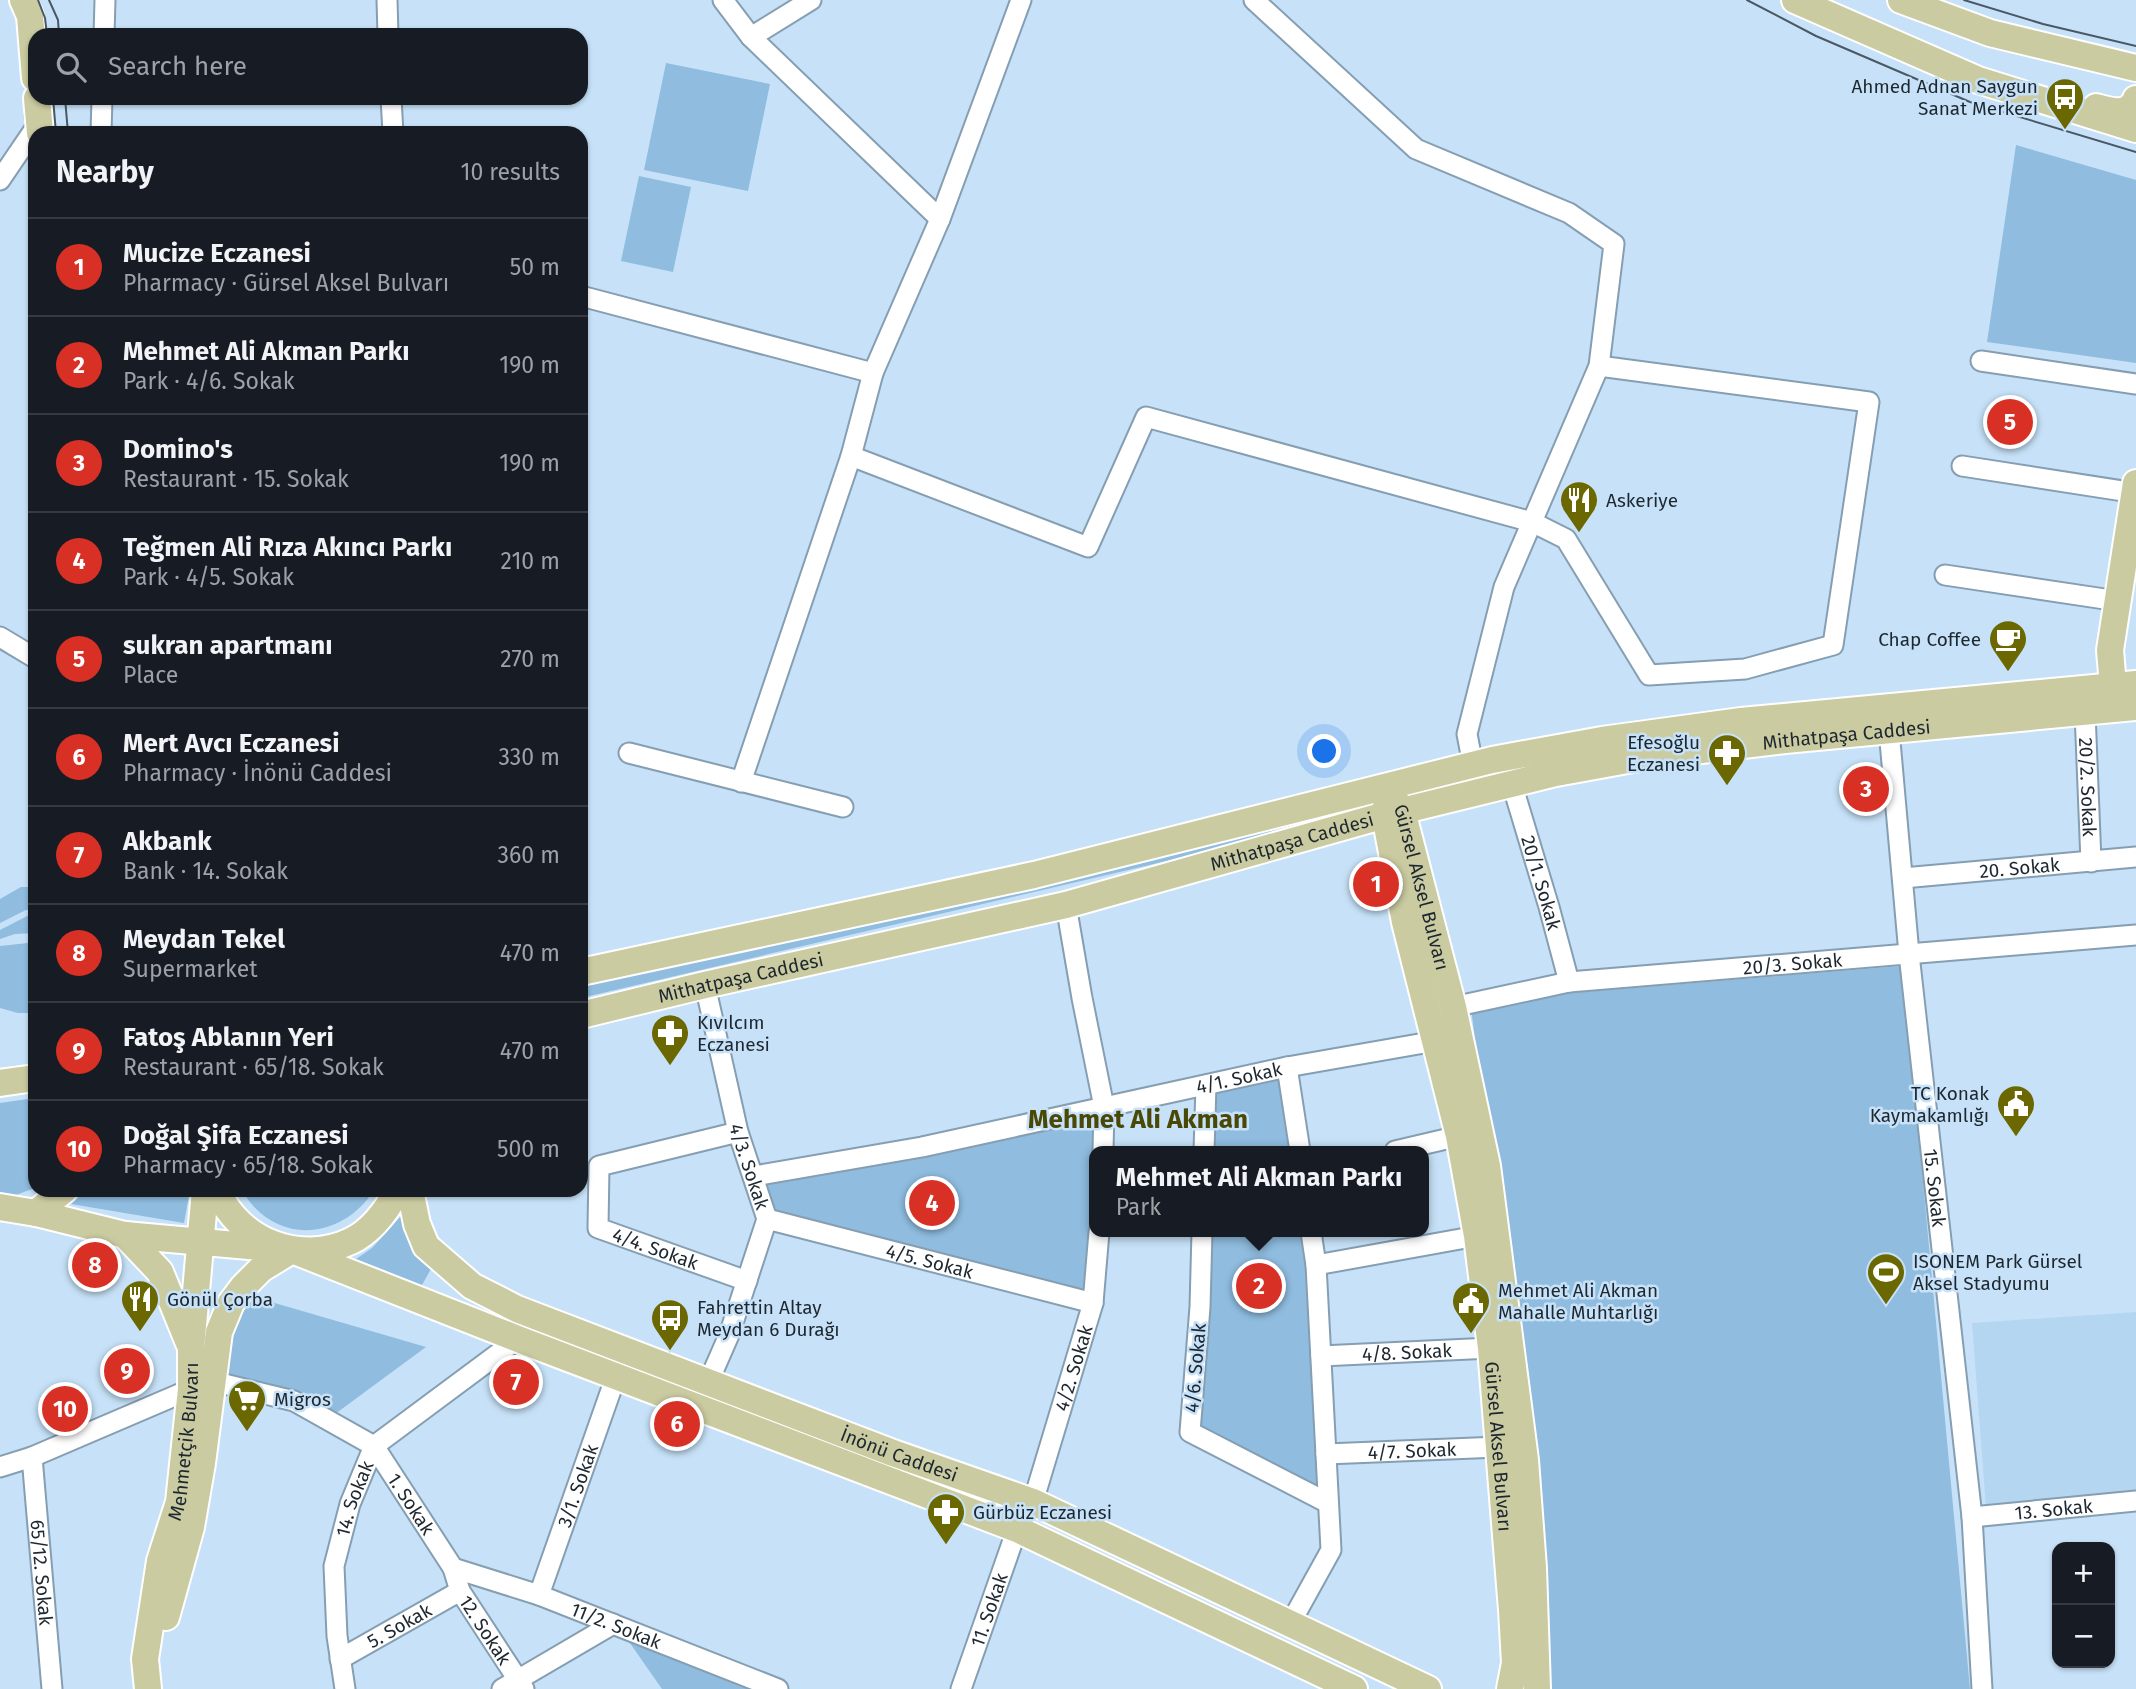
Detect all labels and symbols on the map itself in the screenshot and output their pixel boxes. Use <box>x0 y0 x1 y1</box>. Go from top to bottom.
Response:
place label: Ahmed Adnan Saygun Sanat Merkezi <box>1851 75 2038 120</box>
bus stop icon: Ahmed Adnan Saygun Sanat Merkezi <box>2044 76 2086 131</box>
pin: 5 <box>1987 396 2033 448</box>
restaurant icon: Askeriye <box>1558 479 1600 534</box>
place label: Askeriye <box>1606 489 1678 512</box>
cafe icon: Chap Coffee <box>1987 618 2029 673</box>
place label: Chap Coffee <box>1878 628 1981 651</box>
street label: Mithatpaşa Caddesi <box>1761 715 1932 755</box>
place label: Efesoğlu Eczanesi <box>1627 731 1700 776</box>
pharmacy icon: Efesoğlu Eczanesi <box>1706 732 1748 787</box>
your location <box>1307 734 1341 768</box>
street label: 20/2. Sokak <box>2074 737 2101 837</box>
pin: 3 <box>1843 763 1889 815</box>
street label: Gürsel Aksel Bulvarı <box>1388 800 1454 973</box>
street label: Mithatpaşa Caddesi <box>1208 808 1376 876</box>
street label: 20/1. Sokak <box>1516 833 1566 933</box>
street label: 20. Sokak <box>1978 853 2061 883</box>
pin: 1 <box>1353 858 1399 910</box>
street label: Mithatpaşa Caddesi <box>656 948 826 1008</box>
street label: 20/3. Sokak <box>1742 948 1843 980</box>
place label: Kıvılcım Eczanesi <box>697 1011 770 1056</box>
pharmacy icon: Kıvılcım Eczanesi <box>649 1012 691 1067</box>
street label: 4/1. Sokak <box>1194 1057 1284 1099</box>
place label: TC Konak Kaymakamlığı <box>1870 1082 1989 1127</box>
public building icon: TC Konak Kaymakamlığı <box>1995 1083 2037 1138</box>
district label: Mehmet Ali Akman <box>1028 1104 1248 1135</box>
street label: 4/3. Sokak <box>724 1122 774 1213</box>
street label: 15. Sokak <box>1919 1147 1950 1228</box>
pin: 4 <box>909 1177 955 1229</box>
street label: 4/4. Sokak <box>609 1223 701 1275</box>
pin: 8 <box>72 1239 118 1291</box>
street label: 4/5. Sokak <box>883 1239 976 1284</box>
place label: ISONEM Park Gürsel Aksel Stadyumu <box>1913 1250 2083 1295</box>
sports icon: ISONEM Park Gürsel Aksel Stadyumu <box>1865 1251 1907 1306</box>
pin: 2 <box>1236 1260 1282 1312</box>
restaurant icon: Gönül Çorba <box>119 1278 161 1333</box>
place label: Mehmet Ali Akman Mahalle Muhtarlığı <box>1498 1279 1658 1324</box>
public building icon: Mehmet Ali Akman Mahalle Muhtarlığı <box>1450 1280 1492 1335</box>
place label: Gönül Çorba <box>167 1288 273 1311</box>
place label: Fahrettin Altay Meydan 6 Durağı <box>697 1296 840 1341</box>
bus stop icon: Fahrettin Altay Meydan 6 Durağı <box>649 1297 691 1352</box>
street label: 4/2. Sokak <box>1050 1322 1098 1414</box>
street label: 4/6. Sokak <box>1180 1322 1211 1414</box>
street label: 4/8. Sokak <box>1361 1339 1453 1366</box>
pin: 9 <box>104 1345 150 1397</box>
pin: 7 <box>493 1356 539 1408</box>
street label: Gürsel Aksel Bulvarı <box>1480 1361 1517 1532</box>
street label: Mehmetçik Bulvarı <box>163 1362 203 1523</box>
supermarket icon: Migros <box>226 1378 268 1433</box>
pin: 10 <box>42 1383 88 1435</box>
place label: Migros <box>274 1388 331 1411</box>
pin: 6 <box>654 1398 700 1450</box>
street label: İnönü Caddesi <box>837 1423 961 1487</box>
street label: 4/7. Sokak <box>1367 1438 1457 1464</box>
street label: 3/1. Sokak <box>553 1441 603 1530</box>
street label: 14. Sokak <box>331 1457 379 1539</box>
street label: 1. Sokak <box>383 1469 439 1539</box>
pharmacy icon: Gürbüz Eczanesi <box>925 1491 967 1546</box>
street label: 13. Sokak <box>2014 1494 2094 1525</box>
place label: Gürbüz Eczanesi <box>973 1501 1112 1524</box>
street label: 65/12. Sokak <box>25 1519 58 1627</box>
street label: 11. Sokak <box>966 1570 1013 1650</box>
street label: 12. Sokak <box>454 1591 516 1669</box>
street label: 5. Sokak <box>363 1598 436 1653</box>
street label: 11/2. Sokak <box>567 1598 665 1654</box>

